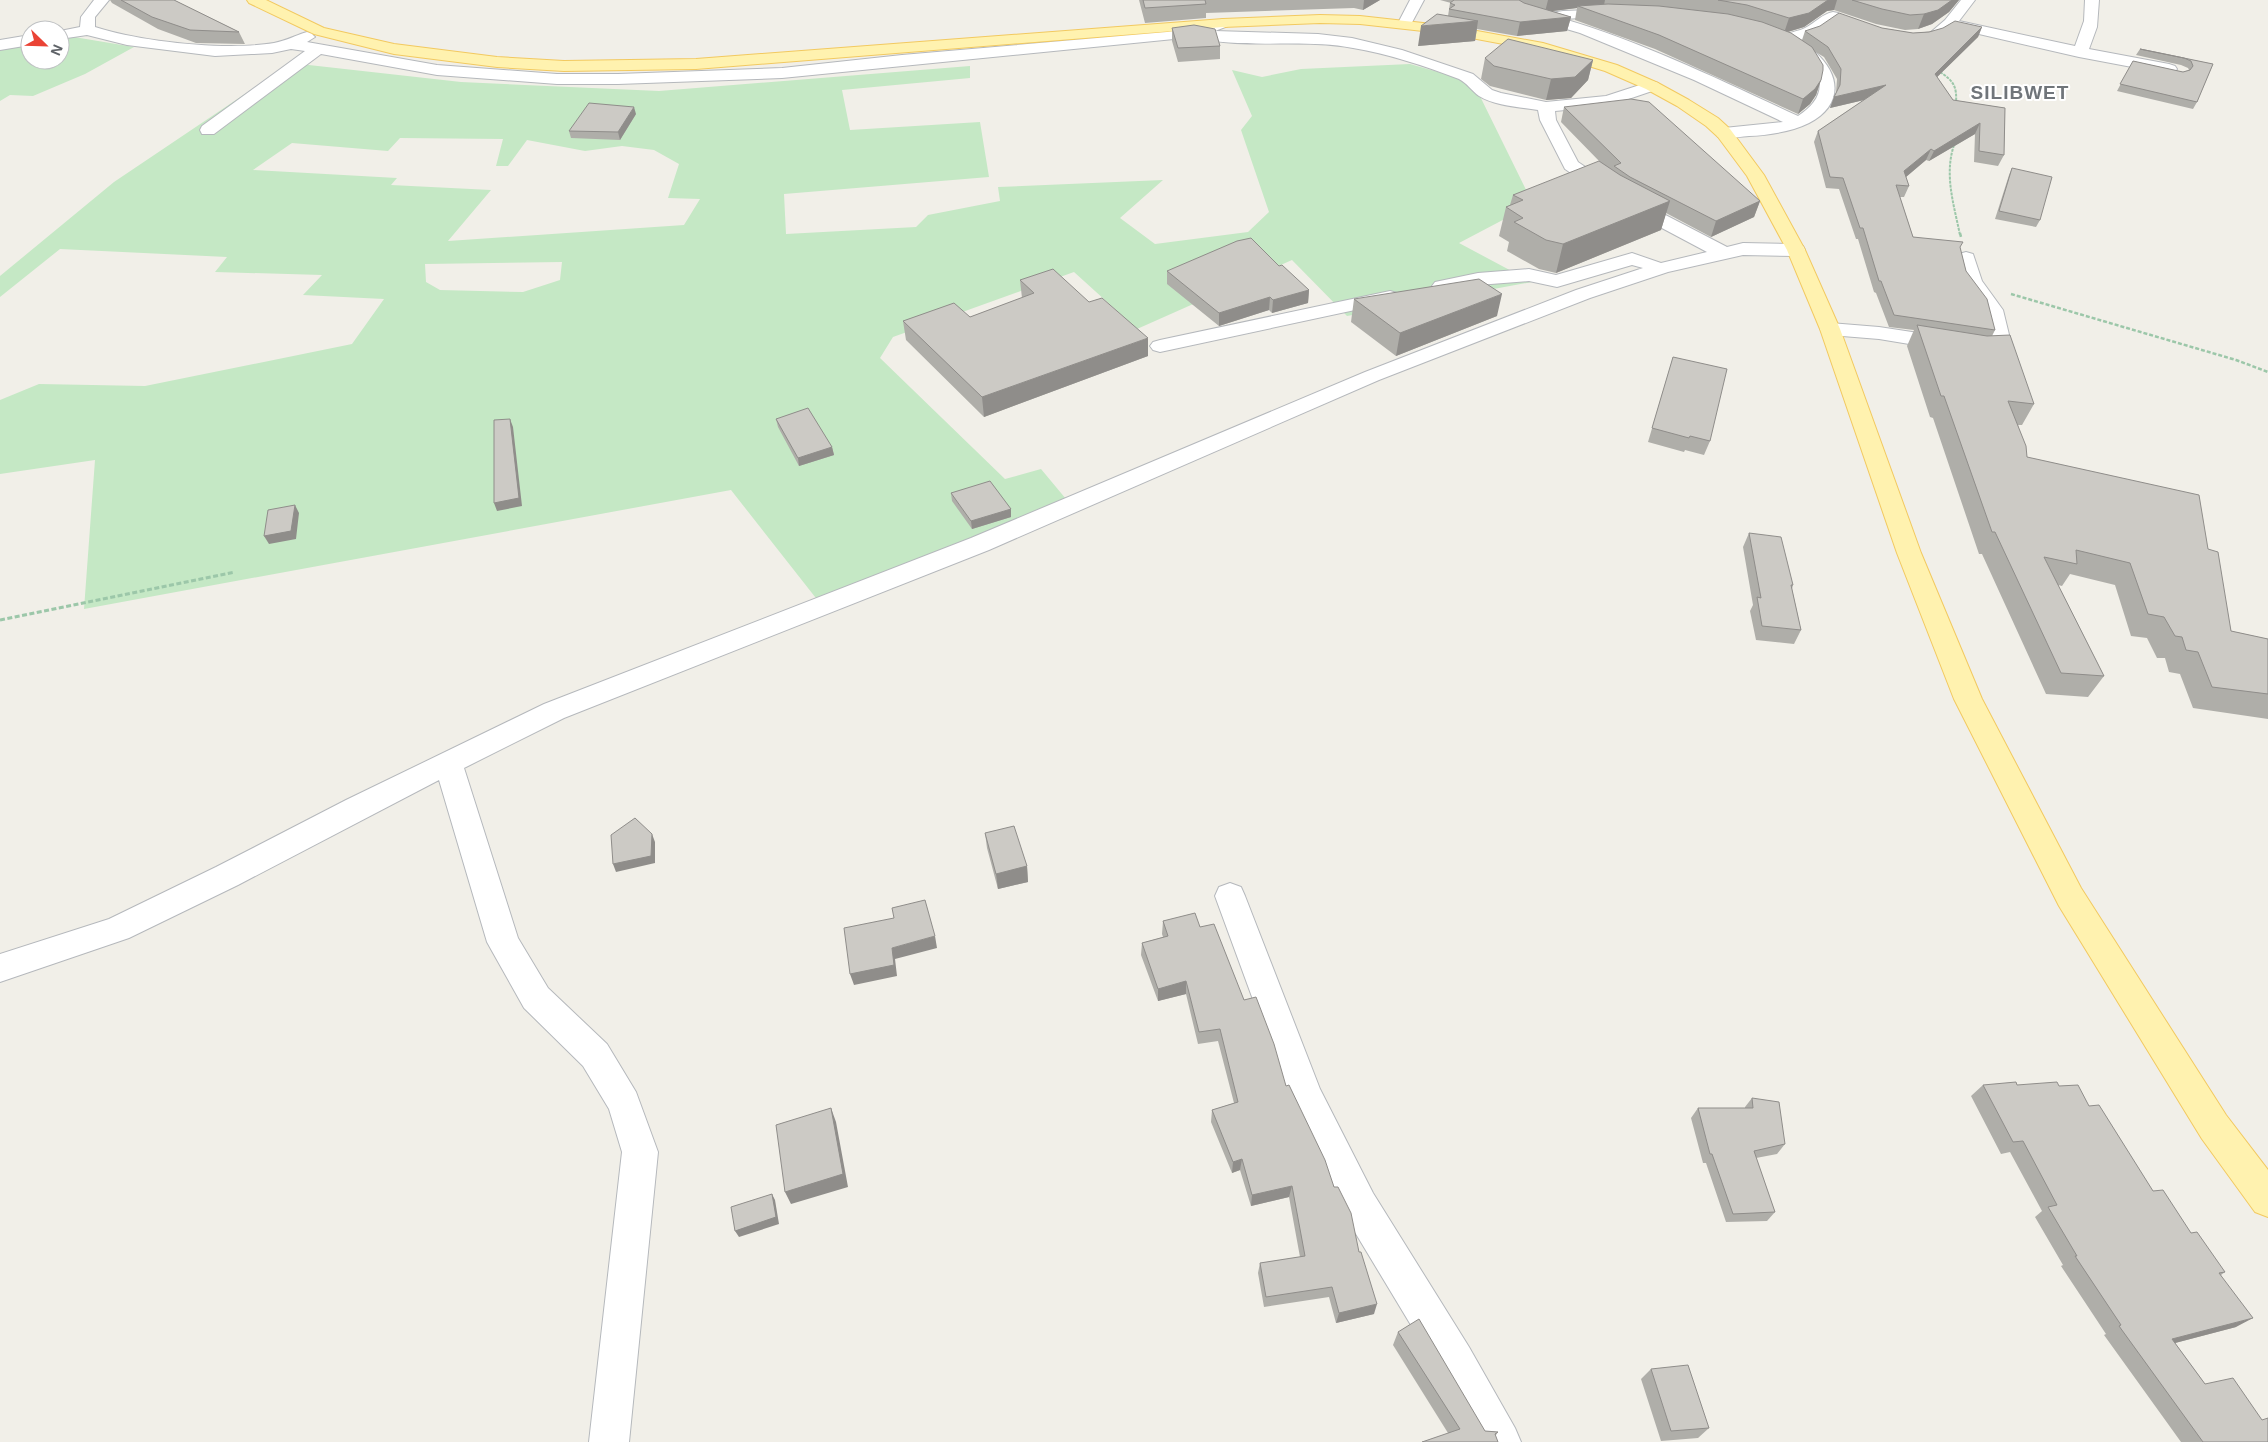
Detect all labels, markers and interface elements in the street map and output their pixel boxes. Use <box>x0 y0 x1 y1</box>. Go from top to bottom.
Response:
north arrow <box>20 20 70 70</box>
text: N <box>48 42 66 58</box>
district label: SILIBWET <box>1971 82 2069 103</box>

